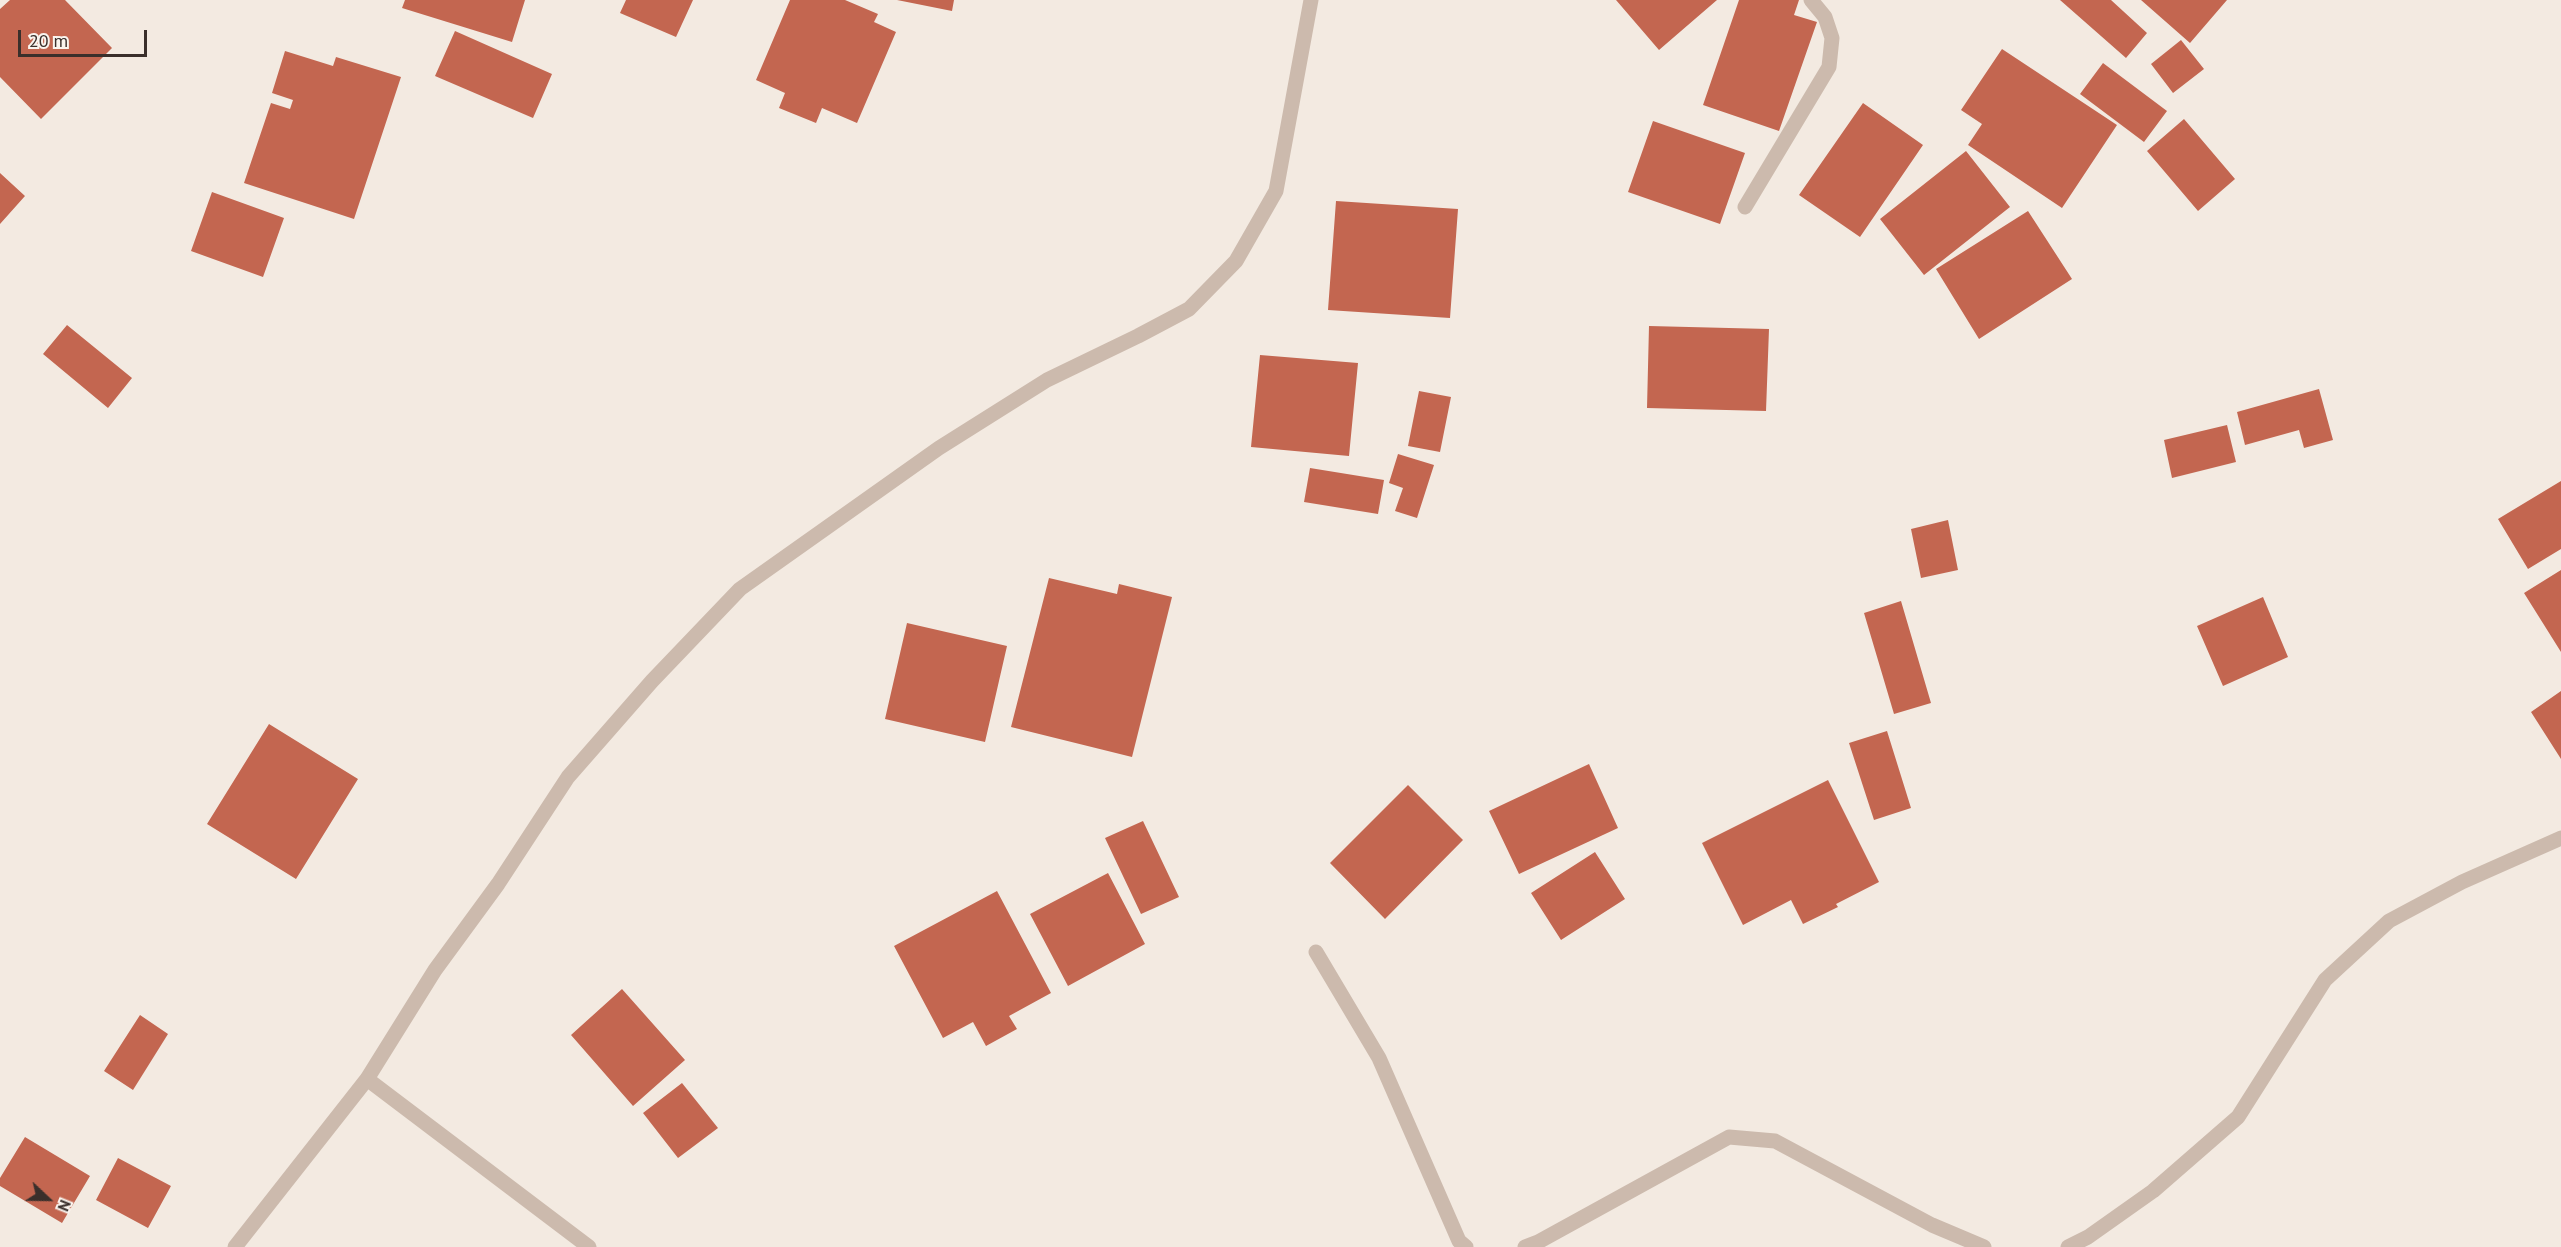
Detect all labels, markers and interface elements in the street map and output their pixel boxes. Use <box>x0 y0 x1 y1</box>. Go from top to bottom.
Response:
scale bar <box>21 18 150 56</box>
text: 20 m <box>29 29 68 52</box>
north arrow <box>18 1169 78 1229</box>
text: N <box>53 1197 76 1214</box>

